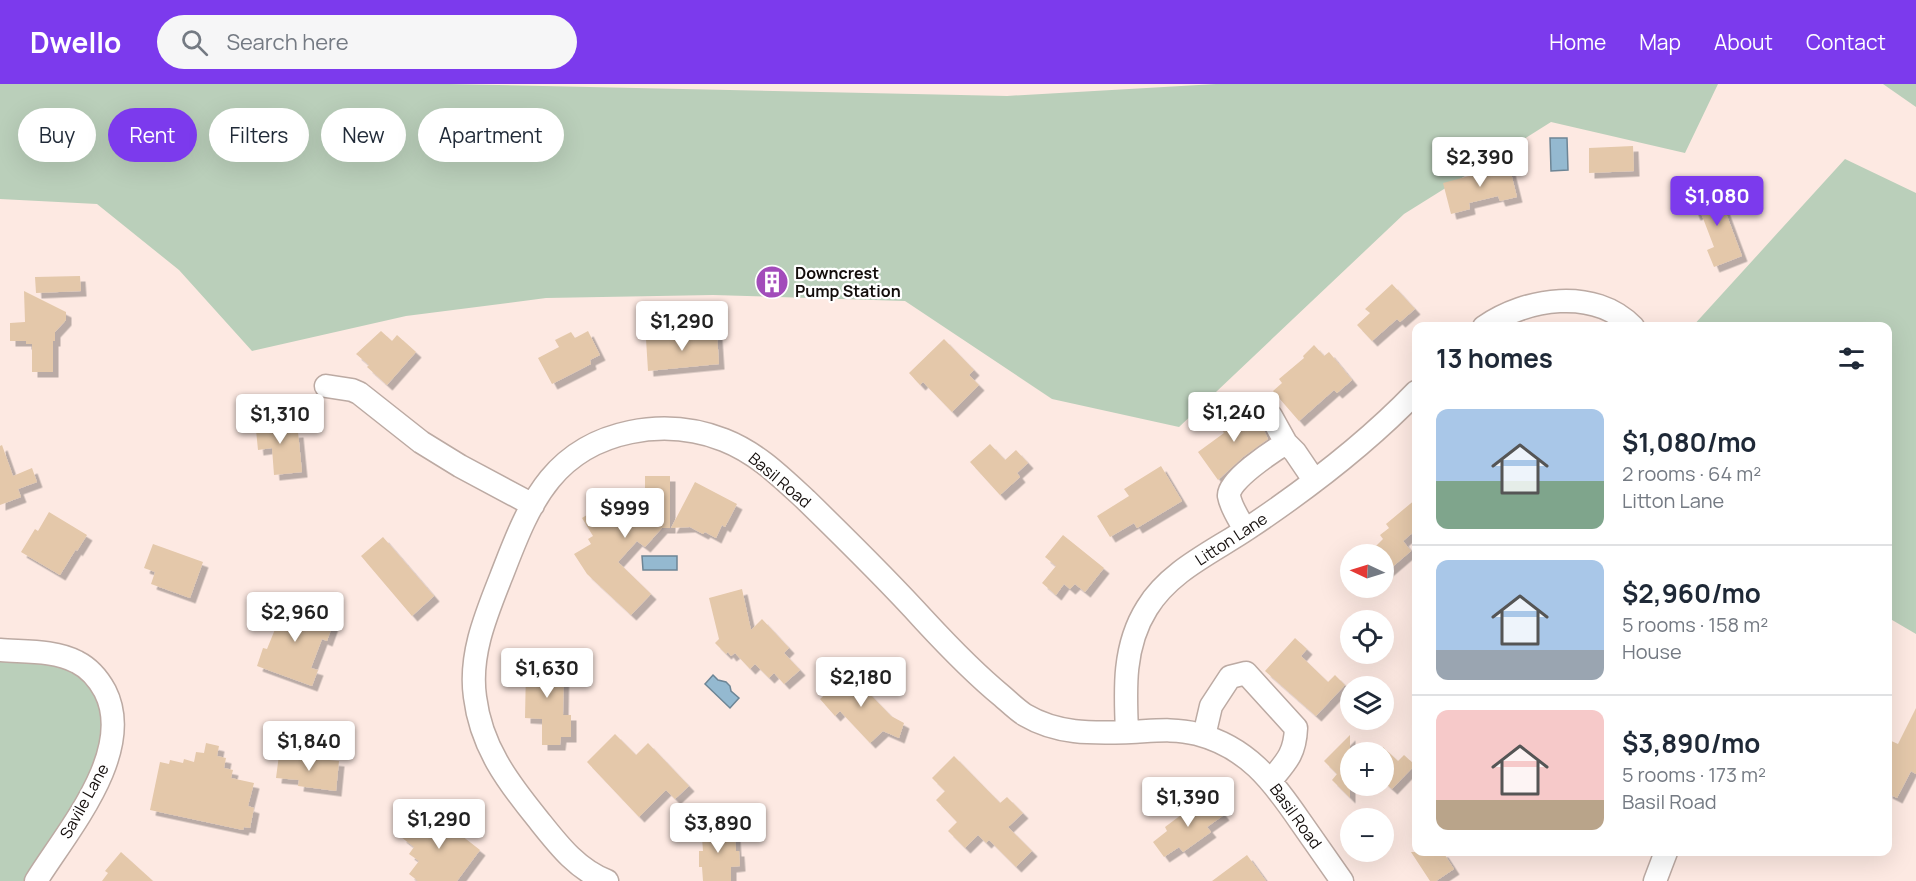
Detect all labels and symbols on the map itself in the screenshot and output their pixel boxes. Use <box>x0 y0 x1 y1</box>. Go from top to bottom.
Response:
pin: $2,390 <box>1431 137 1529 188</box>
pin: $1,080 <box>1668 176 1766 227</box>
place label: Downcrest Pump Station <box>795 262 901 302</box>
building icon: Downcrest Pump Station <box>754 264 790 300</box>
pin: $1,290 <box>633 301 731 352</box>
pin: $1,240 <box>1185 392 1283 443</box>
pin: $1,310 <box>231 394 329 445</box>
street label: Basil Road <box>744 447 816 513</box>
pin: $999 <box>589 488 661 539</box>
street label: Litton Lane <box>1191 507 1271 571</box>
north arrow <box>1340 544 1394 598</box>
pin: $2,960 <box>246 592 344 643</box>
pin: $1,630 <box>498 648 596 699</box>
pin: $2,180 <box>812 657 910 708</box>
pin: $1,840 <box>260 721 358 772</box>
street label: Savile Lane <box>54 760 114 842</box>
pin: $1,390 <box>1139 777 1237 828</box>
street label: Basil Road <box>1265 779 1327 853</box>
pin: $1,290 <box>390 799 488 850</box>
pin: $3,890 <box>669 803 767 854</box>

